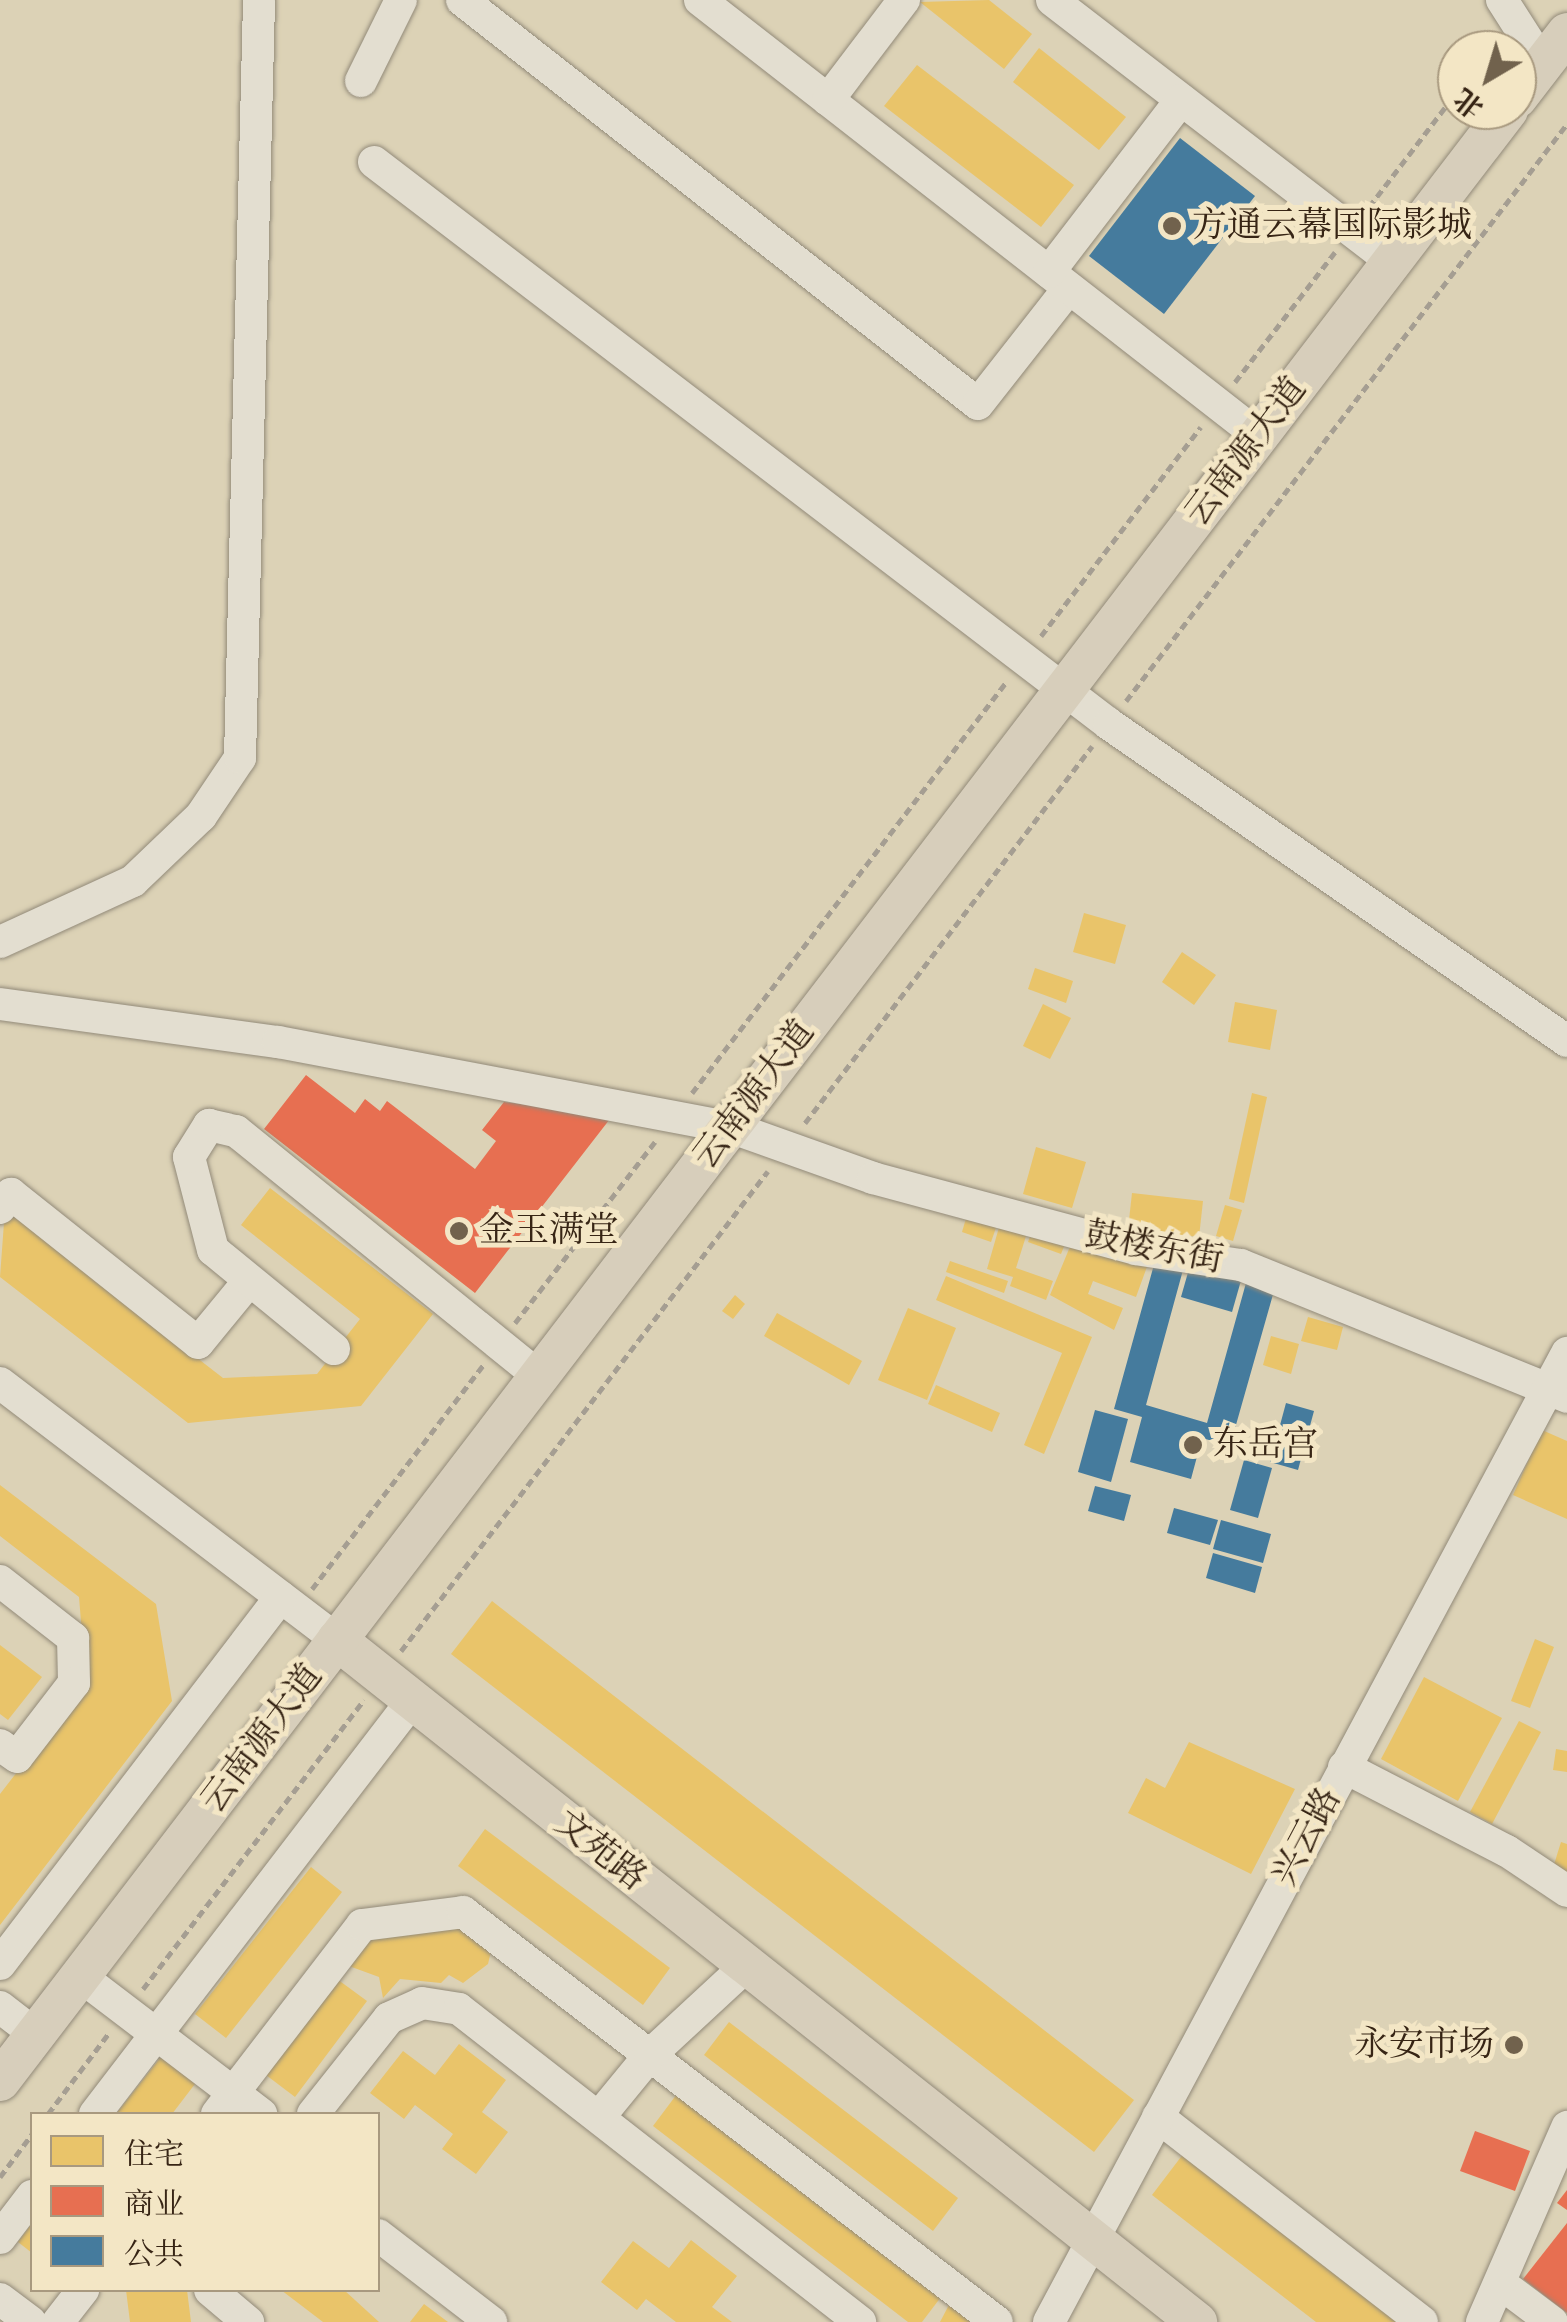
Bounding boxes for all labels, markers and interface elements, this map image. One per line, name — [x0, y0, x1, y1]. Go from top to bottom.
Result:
north arrow — [1437, 30, 1537, 130]
text: 北 — [1448, 80, 1491, 125]
place label: 方通云幕国际影城 — [1192, 205, 1472, 247]
marker: 方通云幕国际影城 — [1161, 215, 1183, 237]
street label: 云南源大道 — [1177, 369, 1315, 535]
street label: 云南源大道 — [685, 1012, 823, 1178]
place label: 金玉满堂 — [479, 1210, 619, 1252]
street label: 鼓楼东街 — [1081, 1214, 1227, 1282]
marker: 金玉满堂 — [448, 1220, 470, 1242]
place label: 东岳宫 — [1213, 1424, 1318, 1466]
marker: 东岳宫 — [1182, 1434, 1204, 1456]
street label: 云南源大道 — [193, 1656, 331, 1822]
street label: 兴云路 — [1264, 1781, 1350, 1893]
street label: 文苑路 — [546, 1802, 654, 1900]
place label: 永安市场 — [1354, 2024, 1494, 2066]
marker: 永安市场 — [1503, 2034, 1525, 2056]
legend — [30, 2112, 380, 2292]
text: 住宅 — [124, 2137, 184, 2174]
text: 商业 — [124, 2187, 184, 2224]
text: 公共 — [124, 2237, 184, 2274]

